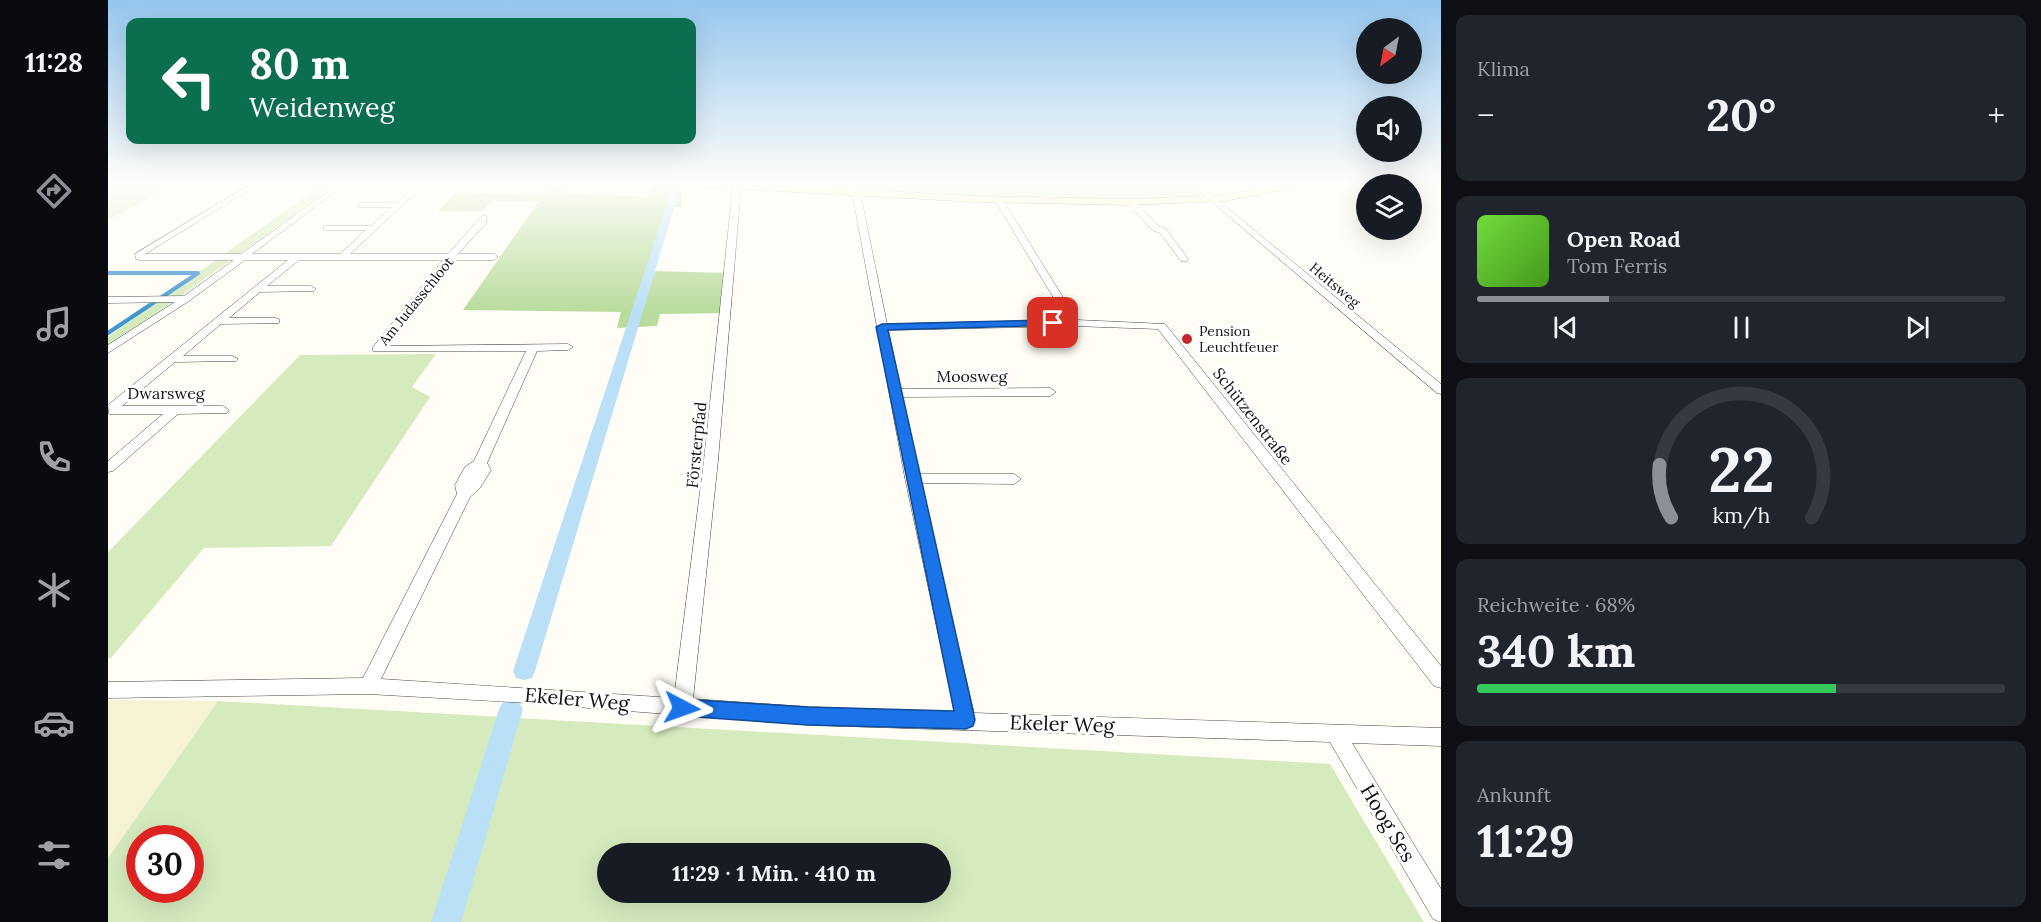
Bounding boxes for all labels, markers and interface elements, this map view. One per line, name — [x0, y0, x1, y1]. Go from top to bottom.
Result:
north arrow — [1356, 18, 1422, 84]
map controls — [1356, 18, 1422, 240]
text: 80 m — [249, 37, 349, 91]
icon: left — [150, 42, 228, 120]
text: 11:28 — [25, 45, 83, 79]
text: Klima — [1477, 56, 1530, 81]
text: 20° — [1706, 86, 1776, 143]
text: Weidenweg — [249, 90, 395, 124]
text: − — [1477, 94, 1495, 136]
text: + — [1987, 94, 2005, 136]
button: sound — [1356, 96, 1422, 162]
icon: directions — [33, 170, 75, 212]
button: layers — [1356, 174, 1422, 240]
text: Open Road — [1567, 225, 1681, 253]
street label: Am Judasschloot — [374, 253, 458, 350]
text: Tom Ferris — [1567, 253, 1667, 278]
street label: Heitsweg — [1306, 259, 1364, 312]
pin — [1027, 297, 1078, 348]
icon: music — [33, 303, 75, 345]
icon: arrive — [1036, 306, 1069, 339]
icon: previous — [1549, 311, 1582, 344]
icon: pause — [1725, 311, 1758, 344]
icon: next — [1901, 311, 1934, 344]
place label: Pension Leuchtfeuer — [1199, 322, 1278, 356]
marker: Pension Leuchtfeuer — [1180, 332, 1194, 346]
street label: Schützenstraße — [1209, 364, 1297, 469]
street label: Moosweg — [937, 366, 1009, 386]
street label: Dwarsweg — [127, 383, 206, 403]
street label: Försterpfad — [682, 400, 711, 489]
text: 22 — [1708, 429, 1774, 509]
icon: phone — [33, 436, 75, 478]
text: km/h — [1712, 501, 1770, 529]
icon: climate — [33, 569, 75, 611]
text: Reichweite · 68% — [1477, 592, 1635, 617]
text: 340 km — [1477, 622, 1635, 679]
position arrow — [650, 676, 714, 740]
street label: Ekeler Weg — [524, 681, 631, 716]
icon: car — [33, 702, 75, 744]
street label: Ekeler Weg — [1009, 709, 1116, 738]
street label: Hoog Ses — [1355, 779, 1421, 866]
text: Ankunft — [1477, 782, 1551, 807]
text: 11:29 — [1477, 812, 1575, 869]
speed limit sign: 30 — [126, 825, 204, 903]
icon: filters — [33, 834, 75, 876]
text: 11:29 · 1 Min. · 410 m — [672, 859, 876, 887]

